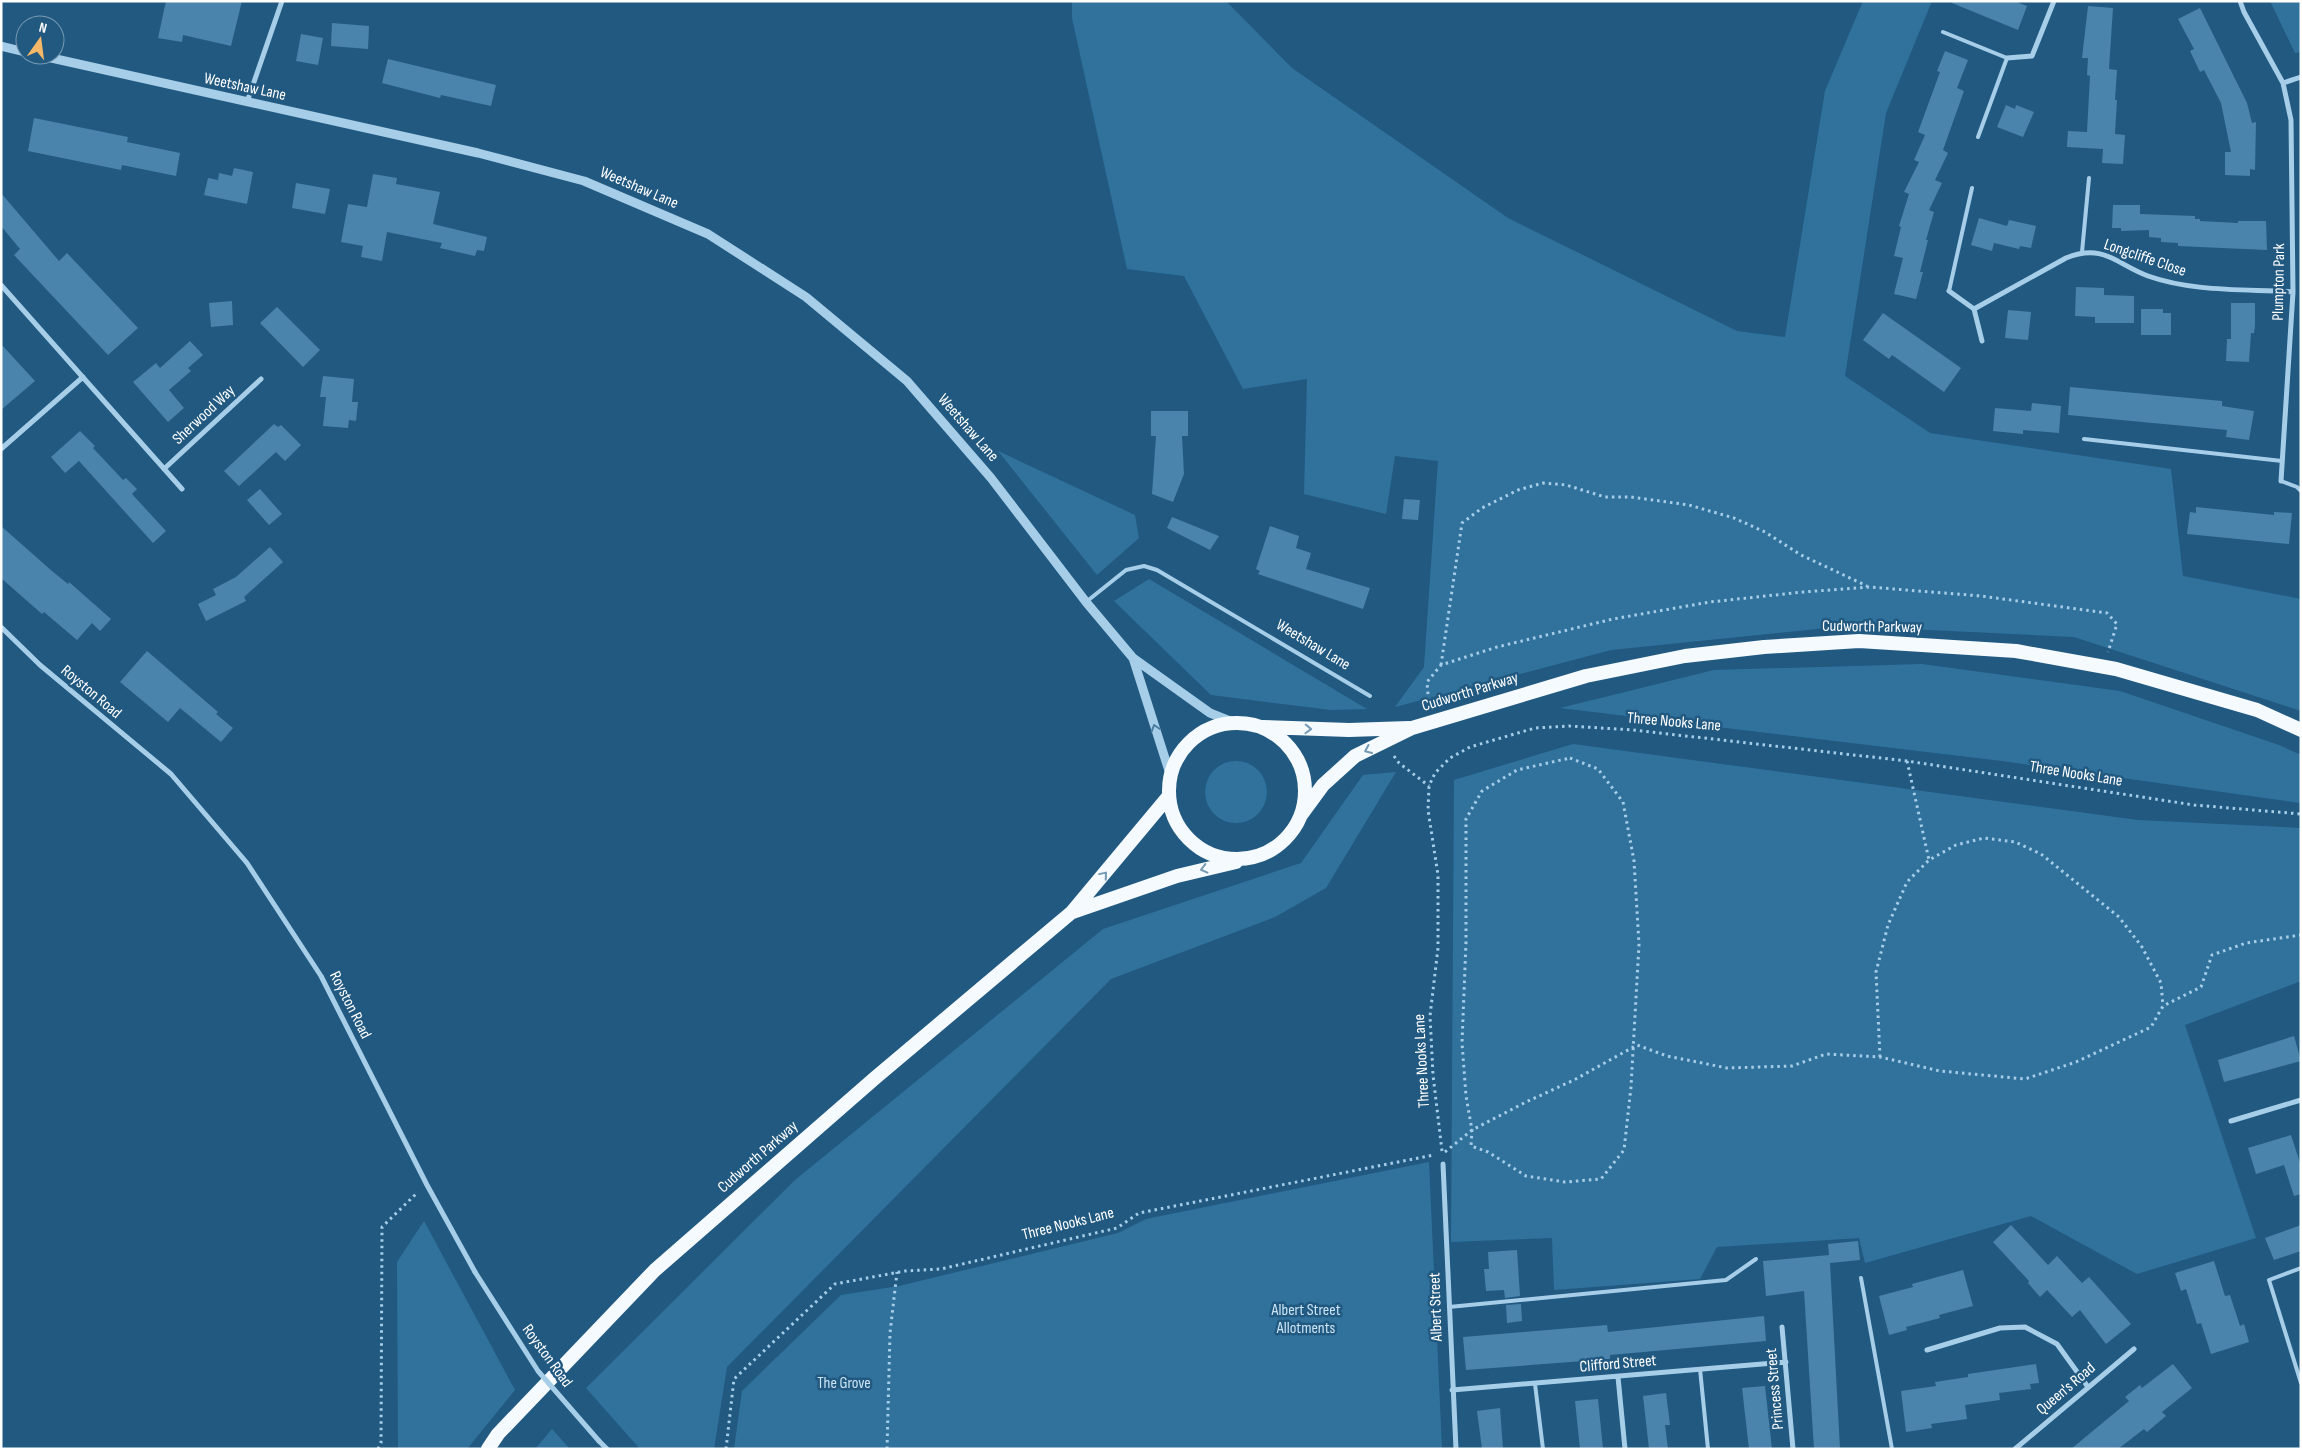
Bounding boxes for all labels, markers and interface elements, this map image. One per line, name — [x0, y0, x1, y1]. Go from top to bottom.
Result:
north arrow — [15, 15, 65, 65]
text: N — [37, 19, 49, 37]
street label: Weetshaw Lane — [202, 69, 288, 105]
street label: Weetshaw Lane — [597, 163, 681, 213]
street label: Longcliffe Close — [2101, 235, 2189, 281]
street label: Plumpton Park — [2269, 243, 2289, 321]
street label: Sherwood Way — [169, 381, 239, 449]
street label: Weetshaw Lane — [934, 390, 1002, 466]
street label: Weetshaw Lane — [1272, 615, 1354, 675]
street label: Cudworth Parkway — [1822, 617, 1922, 637]
street label: Royston Road — [57, 661, 125, 723]
street label: Cudworth Parkway — [1419, 668, 1521, 716]
street label: Three Nooks Lane — [1626, 708, 1722, 736]
one-way arrow — [1304, 723, 1312, 734]
one-way arrow — [1151, 724, 1161, 733]
one-way arrow — [1364, 743, 1373, 754]
street label: Three Nooks Lane — [2028, 757, 2124, 791]
one-way arrow — [1201, 864, 1209, 874]
one-way arrow — [1098, 871, 1107, 880]
street label: Royston Road — [325, 968, 375, 1042]
street label: Three Nooks Lane — [1410, 1014, 1434, 1108]
street label: Cudworth Parkway — [714, 1117, 802, 1197]
street label: Three Nooks Lane — [1020, 1203, 1116, 1245]
street label: Albert Street — [1425, 1272, 1447, 1343]
park label: Albert Street Allotments — [1270, 1301, 1341, 1338]
street label: Royston Road — [518, 1321, 576, 1391]
street label: Princess Street — [1762, 1347, 1788, 1430]
street label: Clifford Street — [1579, 1351, 1657, 1377]
street label: Queen's Road — [2033, 1359, 2099, 1419]
park label: The Grove — [817, 1374, 871, 1393]

